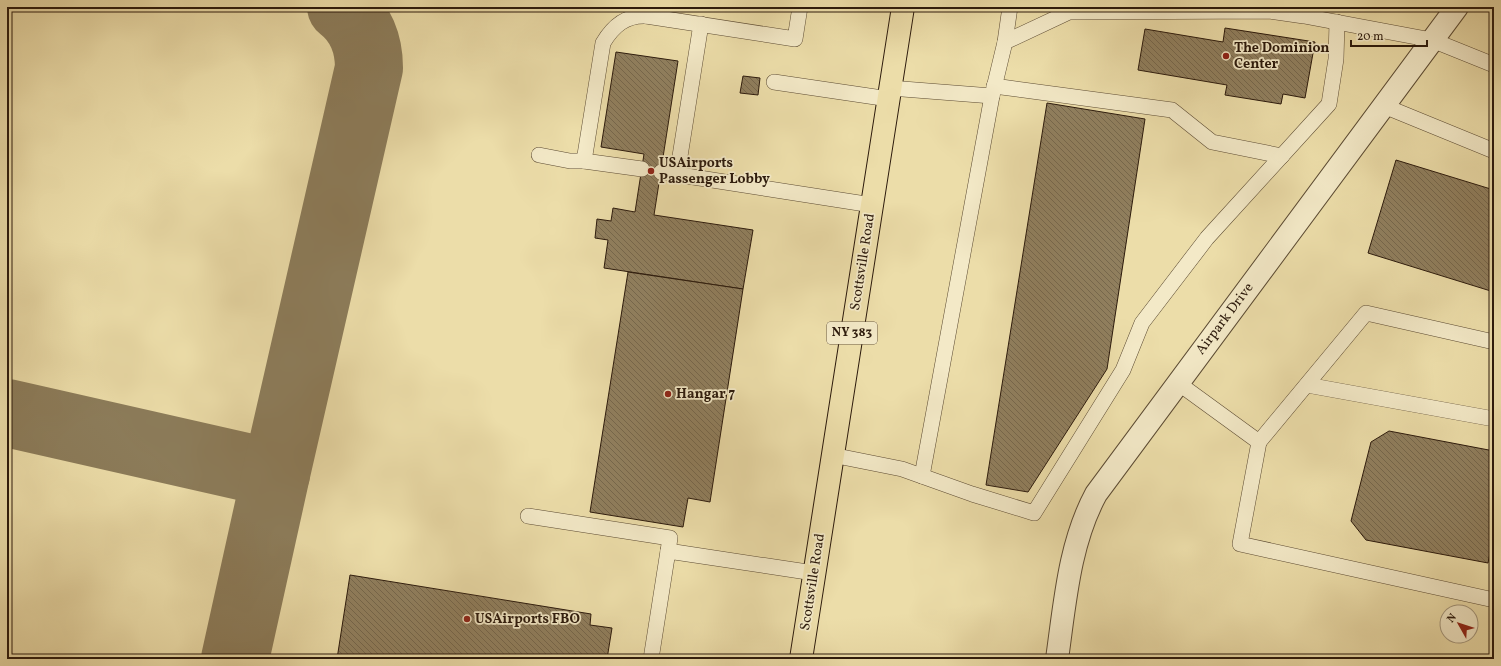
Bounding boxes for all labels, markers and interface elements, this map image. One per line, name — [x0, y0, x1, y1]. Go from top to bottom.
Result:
scale bar — [1351, 22, 1427, 48]
text: 20 m — [1357, 29, 1384, 45]
place label: The Dominion Center — [1234, 39, 1330, 74]
marker: The Dominion Center — [1221, 51, 1231, 61]
place label: USAirports Passenger Lobby — [659, 154, 770, 189]
marker: USAirports Passenger Lobby — [646, 166, 656, 176]
street label: Scottsville Road — [846, 212, 880, 312]
street label: Airpark Drive — [1192, 279, 1259, 359]
road number: NY 383 — [827, 322, 877, 344]
place label: Hangar 7 — [676, 385, 736, 404]
marker: Hangar 7 — [663, 389, 673, 399]
street label: Scottsville Road — [796, 532, 830, 632]
north arrow — [1439, 604, 1479, 644]
place label: USAirports FBO — [475, 610, 580, 629]
text: N — [1444, 611, 1461, 626]
marker: USAirports FBO — [462, 614, 472, 624]

